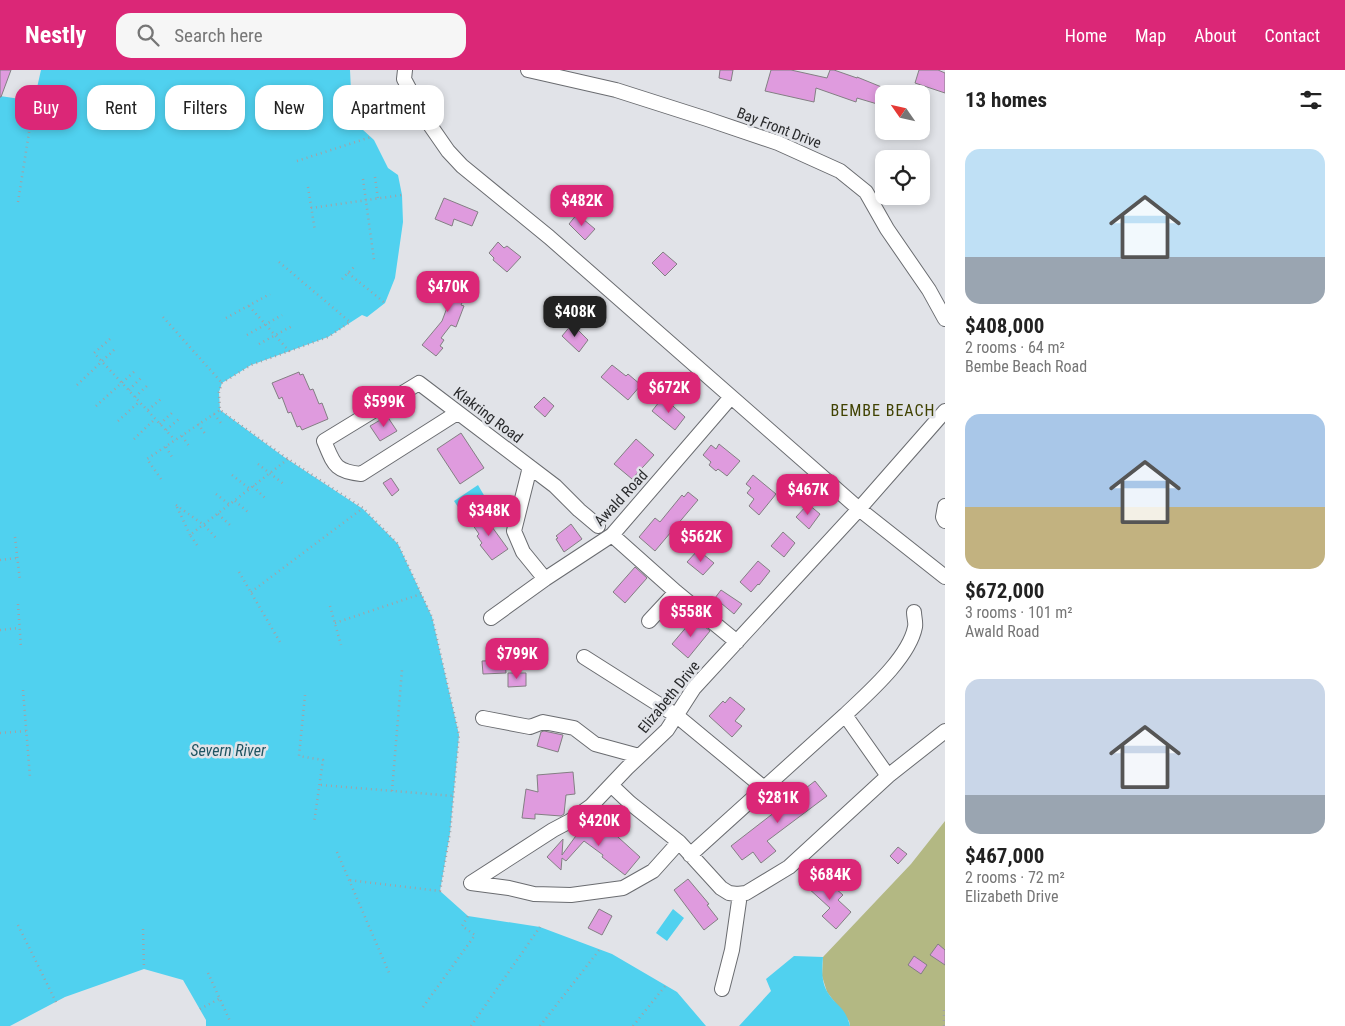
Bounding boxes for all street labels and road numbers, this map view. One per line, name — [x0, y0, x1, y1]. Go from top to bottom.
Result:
street label: Bay Front Drive — [734, 104, 824, 152]
street label: Klakring Road — [450, 383, 526, 447]
street label: Awald Road — [591, 466, 651, 530]
street label: Elizabeth Drive — [634, 657, 704, 737]

